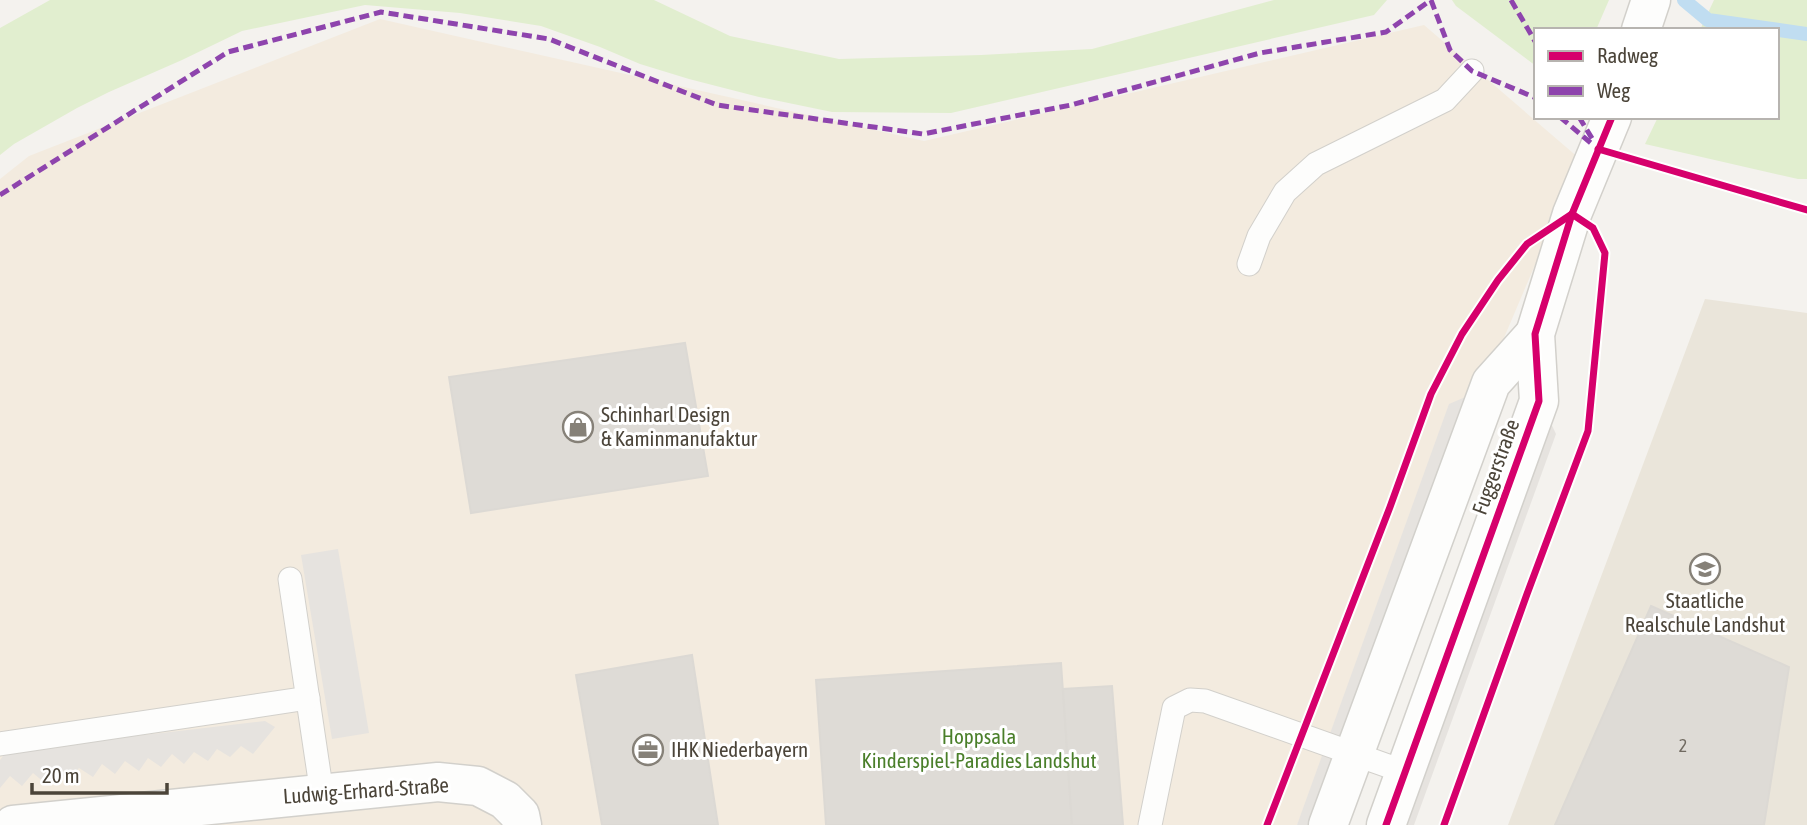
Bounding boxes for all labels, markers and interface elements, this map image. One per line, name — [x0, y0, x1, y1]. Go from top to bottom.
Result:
legend — [1534, 28, 1779, 119]
text: Radweg — [1597, 43, 1658, 67]
text: Weg — [1597, 78, 1630, 102]
place label: Schinharl Design & Kaminmanufaktur — [601, 402, 758, 450]
shop icon: Schinharl Design & Kaminmanufaktur — [561, 410, 595, 444]
street label: Fuggerstraße — [1467, 416, 1523, 518]
school or university icon: Staatliche Realschule Landshut — [1688, 552, 1722, 586]
place label: Staatliche Realschule Landshut — [1625, 588, 1785, 636]
park label: Hoppsala Kinderspiel-Paradies Landshut — [861, 724, 1097, 772]
office icon: IHK Niederbayern — [631, 733, 665, 767]
house number: 2 — [1679, 735, 1687, 756]
place label: IHK Niederbayern — [671, 737, 808, 761]
scale bar — [32, 752, 166, 796]
text: 20 m — [42, 763, 80, 787]
street label: Ludwig-Erhard-Straße — [282, 772, 450, 808]

